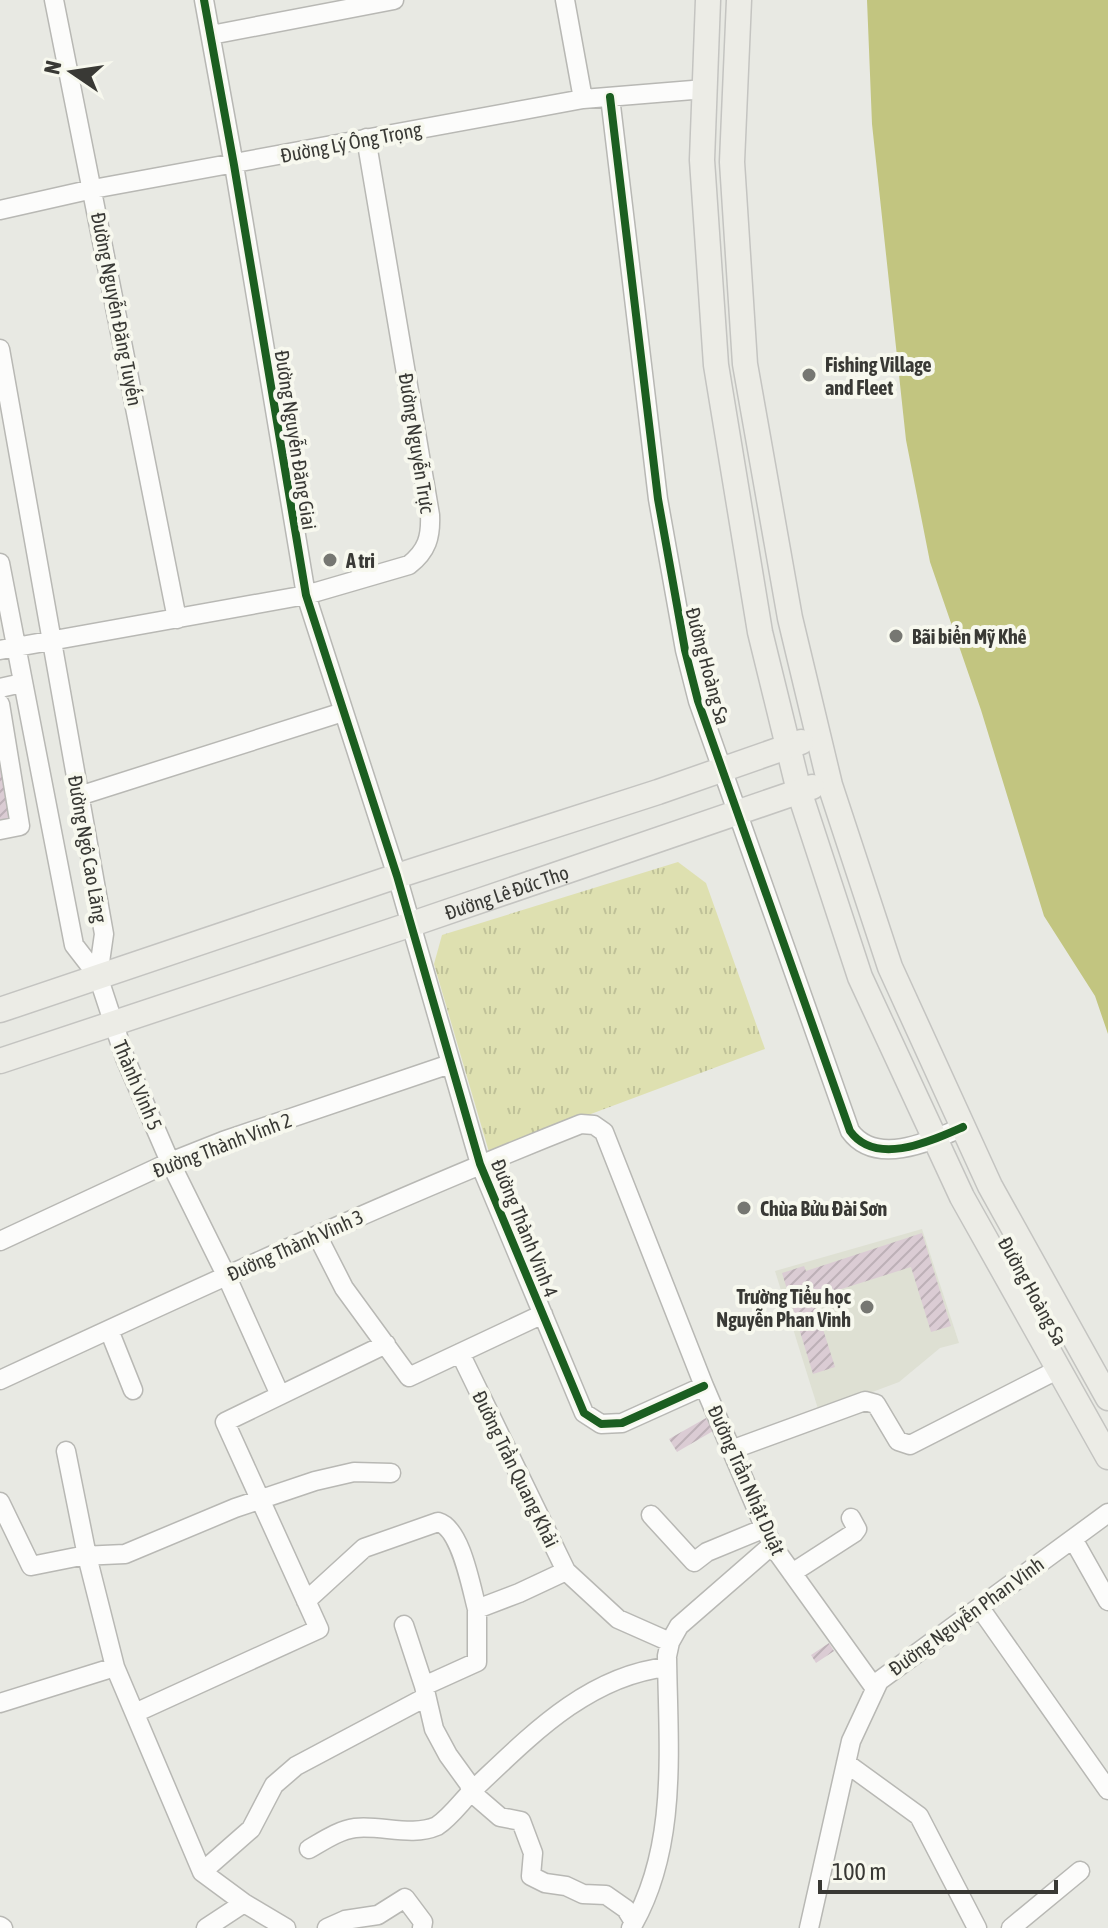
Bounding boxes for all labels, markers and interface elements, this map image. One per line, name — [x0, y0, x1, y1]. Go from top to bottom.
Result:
north arrow — [32, 32, 112, 112]
text: N — [38, 58, 67, 77]
street label: Đường Lý Ông Trọng — [278, 117, 424, 167]
street label: Đường Nguyễn Đăng Tuyến — [87, 210, 147, 408]
street label: Đường Nguyễn Đăng Giai — [270, 349, 322, 531]
place label: Fishing Village and Fleet — [825, 353, 932, 399]
marker: Fishing Village and Fleet — [800, 366, 818, 384]
street label: Đường Nguyễn Trực — [395, 371, 440, 515]
place label: A tri — [345, 549, 375, 572]
marker: A tri — [321, 551, 339, 569]
street label: Đường Hoàng Sa — [681, 605, 735, 727]
place label: Bãi biển Mỹ Khê — [912, 624, 1027, 648]
marker: Bãi biển Mỹ Khê — [887, 627, 905, 645]
street label: Đường Ngô Cao Lãng — [64, 774, 112, 925]
street label: Đường Lê Đức Thọ — [441, 860, 571, 924]
street label: Thành Vinh 5 — [109, 1037, 167, 1133]
street label: Đường Thành Vinh 2 — [149, 1108, 295, 1182]
street label: Đường Thành Vinh 4 — [487, 1156, 563, 1300]
place label: Chùa Bửu Đài Sơn — [760, 1197, 887, 1220]
marker: Chùa Bửu Đài Sơn — [735, 1199, 753, 1217]
street label: Đường Thành Vinh 3 — [223, 1205, 367, 1285]
street label: Đường Hoàng Sa — [994, 1233, 1072, 1349]
place label: Trường Tiểu học Nguyễn Phan Vinh — [716, 1284, 852, 1331]
marker: Trường Tiểu học Nguyễn Phan Vinh — [858, 1298, 876, 1316]
street label: Đường Trần Quang Khải — [468, 1387, 564, 1551]
street label: Đường Trần Nhật Duật — [704, 1402, 790, 1559]
street label: Đường Nguyễn Phan Vinh — [884, 1552, 1048, 1680]
scale bar — [820, 1844, 1056, 1894]
text: 100 m — [832, 1858, 886, 1885]

